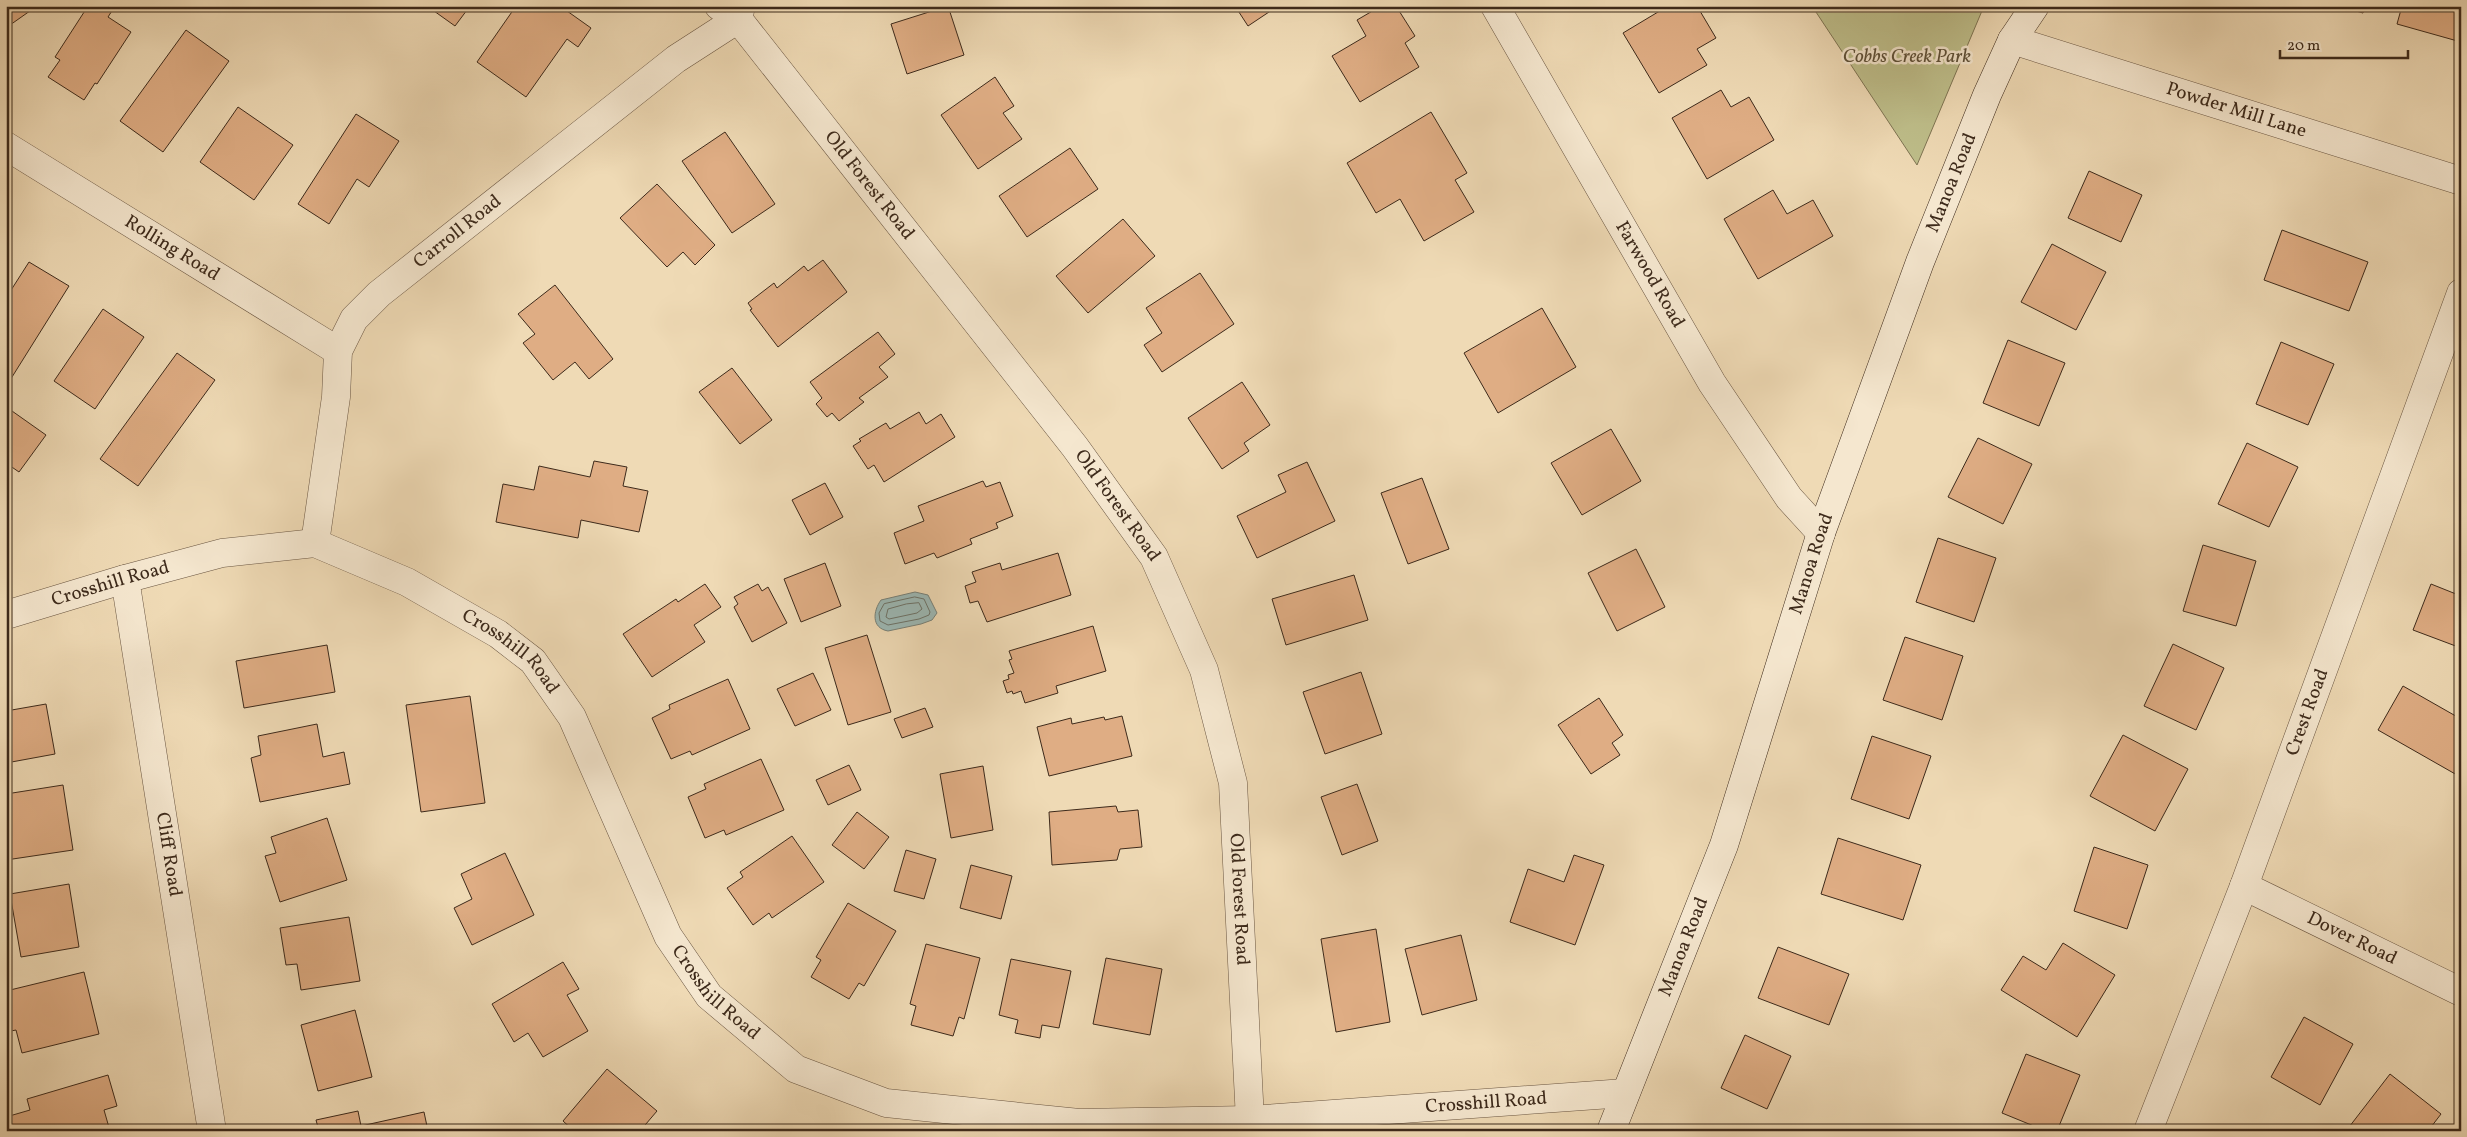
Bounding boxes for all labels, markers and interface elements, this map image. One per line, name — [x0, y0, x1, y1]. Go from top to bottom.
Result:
scale bar — [2280, 28, 2407, 60]
text: 20 m — [2287, 36, 2320, 57]
park label: Cobbs Creek Park — [1843, 44, 1971, 70]
street label: Powder Mill Lane — [2163, 76, 2310, 145]
street label: Old Forest Road — [818, 125, 920, 246]
street label: Manoa Road — [1920, 129, 1983, 236]
street label: Carroll Road — [408, 189, 507, 275]
street label: Rolling Road — [119, 209, 224, 288]
street label: Farwood Road — [1609, 216, 1691, 333]
street label: Old Forest Road — [1068, 444, 1166, 567]
street label: Manoa Road — [1783, 510, 1840, 618]
street label: Crosshill Road — [48, 555, 172, 614]
street label: Crosshill Road — [457, 603, 565, 699]
street label: Crest Road — [2280, 665, 2335, 760]
street label: Cliff Road — [149, 811, 188, 899]
street label: Old Forest Road — [1223, 833, 1255, 966]
street label: Manoa Road — [1652, 893, 1715, 1000]
street label: Dover Road — [2302, 906, 2401, 972]
street label: Crosshill Road — [665, 940, 765, 1046]
street label: Crosshill Road — [1425, 1086, 1548, 1120]

